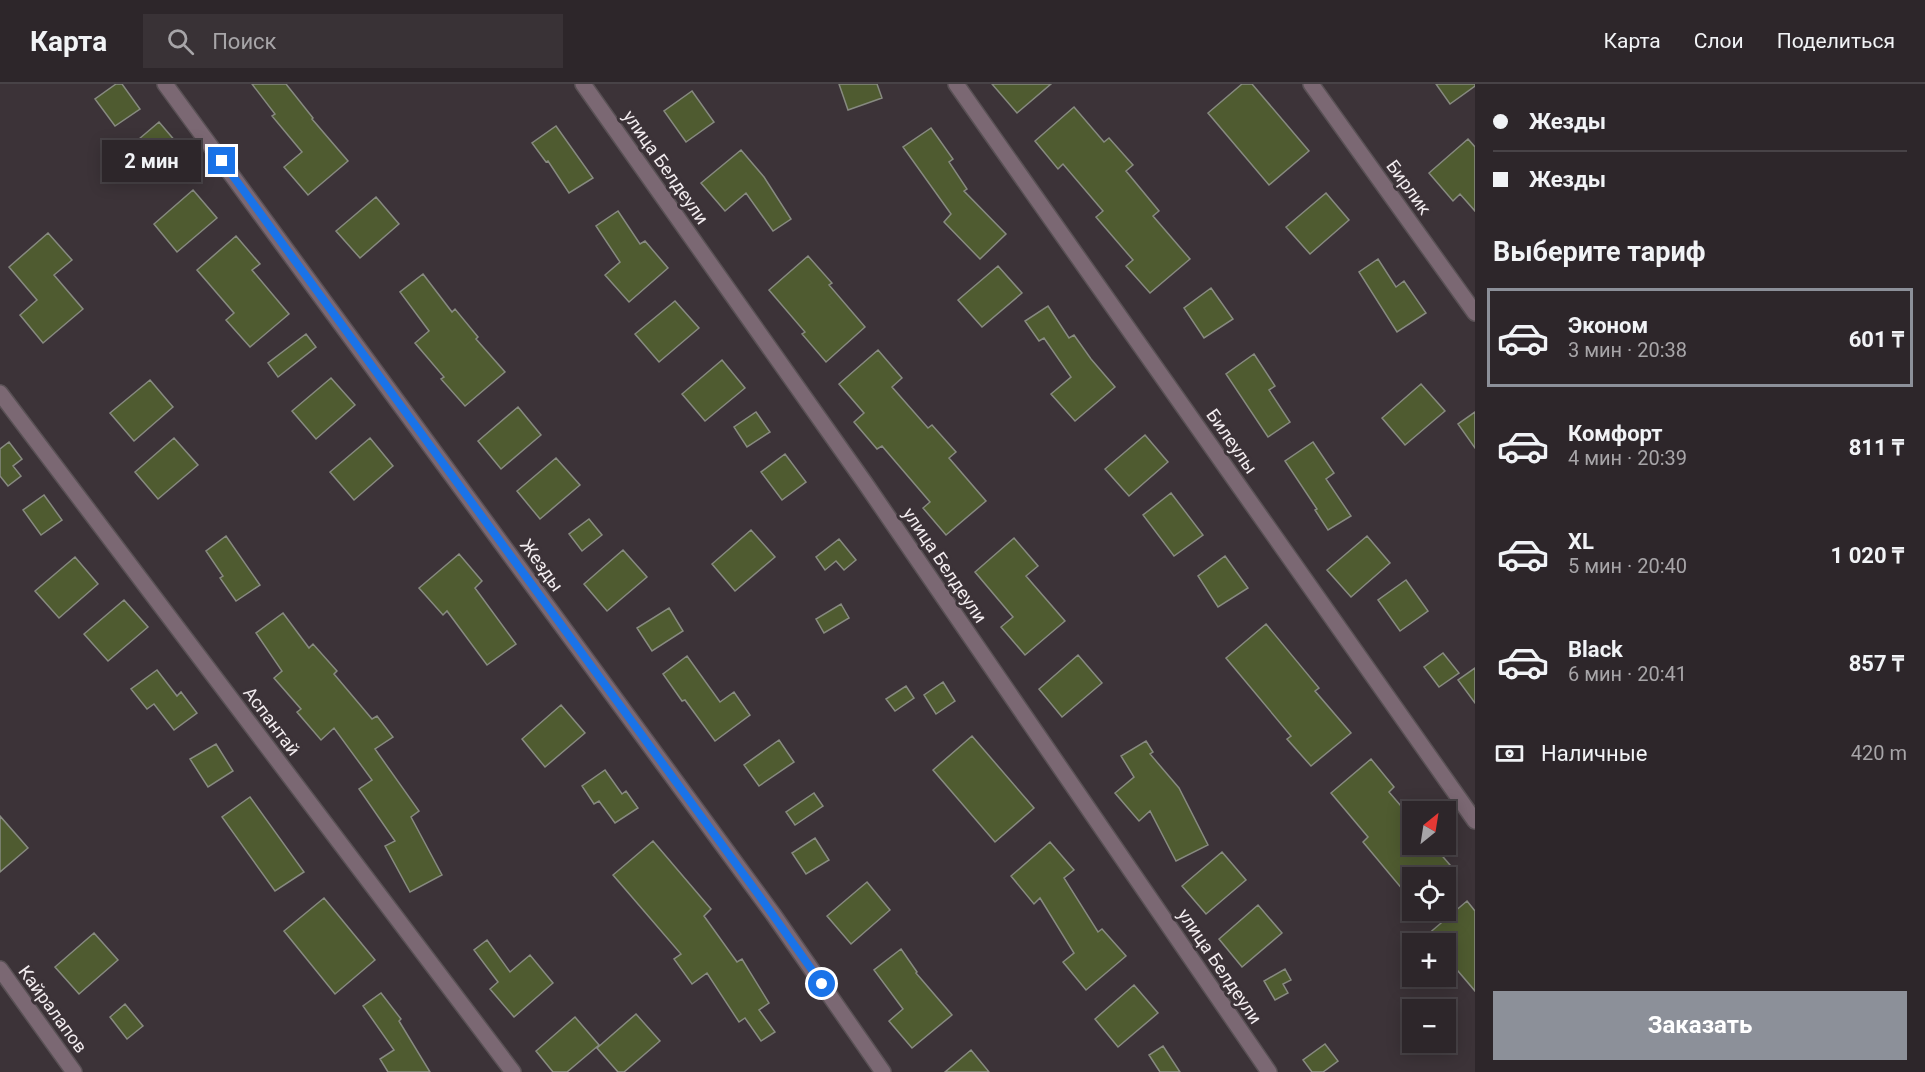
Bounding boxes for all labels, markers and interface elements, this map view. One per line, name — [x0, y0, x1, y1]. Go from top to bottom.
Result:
search box — [143, 14, 563, 68]
text: Карта — [30, 25, 107, 58]
icon: search — [164, 25, 197, 58]
text: Поиск — [212, 29, 277, 54]
text: Карта — [1604, 29, 1661, 53]
text: Слои — [1694, 29, 1744, 53]
text: Поделиться — [1777, 29, 1895, 53]
street label: улица Белдеули — [619, 106, 713, 228]
text: Жезды — [1529, 109, 1606, 134]
callout: 2 мин — [102, 140, 201, 182]
route end — [208, 147, 235, 174]
text: 2 мин — [124, 149, 179, 173]
street label: Бирлик — [1382, 156, 1436, 219]
text: Жезды — [1529, 167, 1606, 192]
text: Выберите тариф — [1493, 236, 1705, 268]
icon: car — [1496, 311, 1550, 365]
text: Эконом — [1568, 313, 1648, 338]
text: 601 ₸ — [1849, 327, 1904, 352]
text: 3 мин · 20:38 — [1568, 338, 1687, 362]
street label: Билеулы — [1202, 405, 1262, 477]
icon: car — [1496, 419, 1550, 473]
text: Комфорт — [1568, 421, 1663, 446]
text: 811 ₸ — [1849, 435, 1904, 460]
text: 4 мин · 20:39 — [1568, 446, 1687, 470]
street label: улица Белдеули — [899, 503, 991, 627]
icon: car — [1496, 527, 1550, 581]
text: XL — [1568, 529, 1594, 554]
street label: Жезды — [516, 535, 568, 595]
text: 1 020 ₸ — [1831, 543, 1904, 568]
text: 5 мин · 20:40 — [1568, 554, 1687, 578]
icon: car — [1496, 635, 1550, 689]
text: Black — [1568, 637, 1623, 662]
text: 857 ₸ — [1849, 651, 1904, 676]
text: 6 мин · 20:41 — [1568, 662, 1687, 686]
street label: Аспантай — [239, 683, 305, 759]
icon: cash — [1493, 737, 1526, 770]
text: Наличные — [1541, 741, 1647, 766]
text: 420 m — [1851, 741, 1907, 765]
north arrow — [1402, 801, 1456, 855]
map controls — [1402, 801, 1456, 1053]
button: locate — [1402, 867, 1456, 921]
street label: улица Белдеули — [1174, 904, 1266, 1028]
button: + — [1402, 933, 1456, 987]
street label: Кайралапов — [14, 961, 92, 1057]
route start — [808, 970, 835, 997]
button: Заказать — [1493, 991, 1907, 1060]
button: − — [1402, 999, 1456, 1053]

